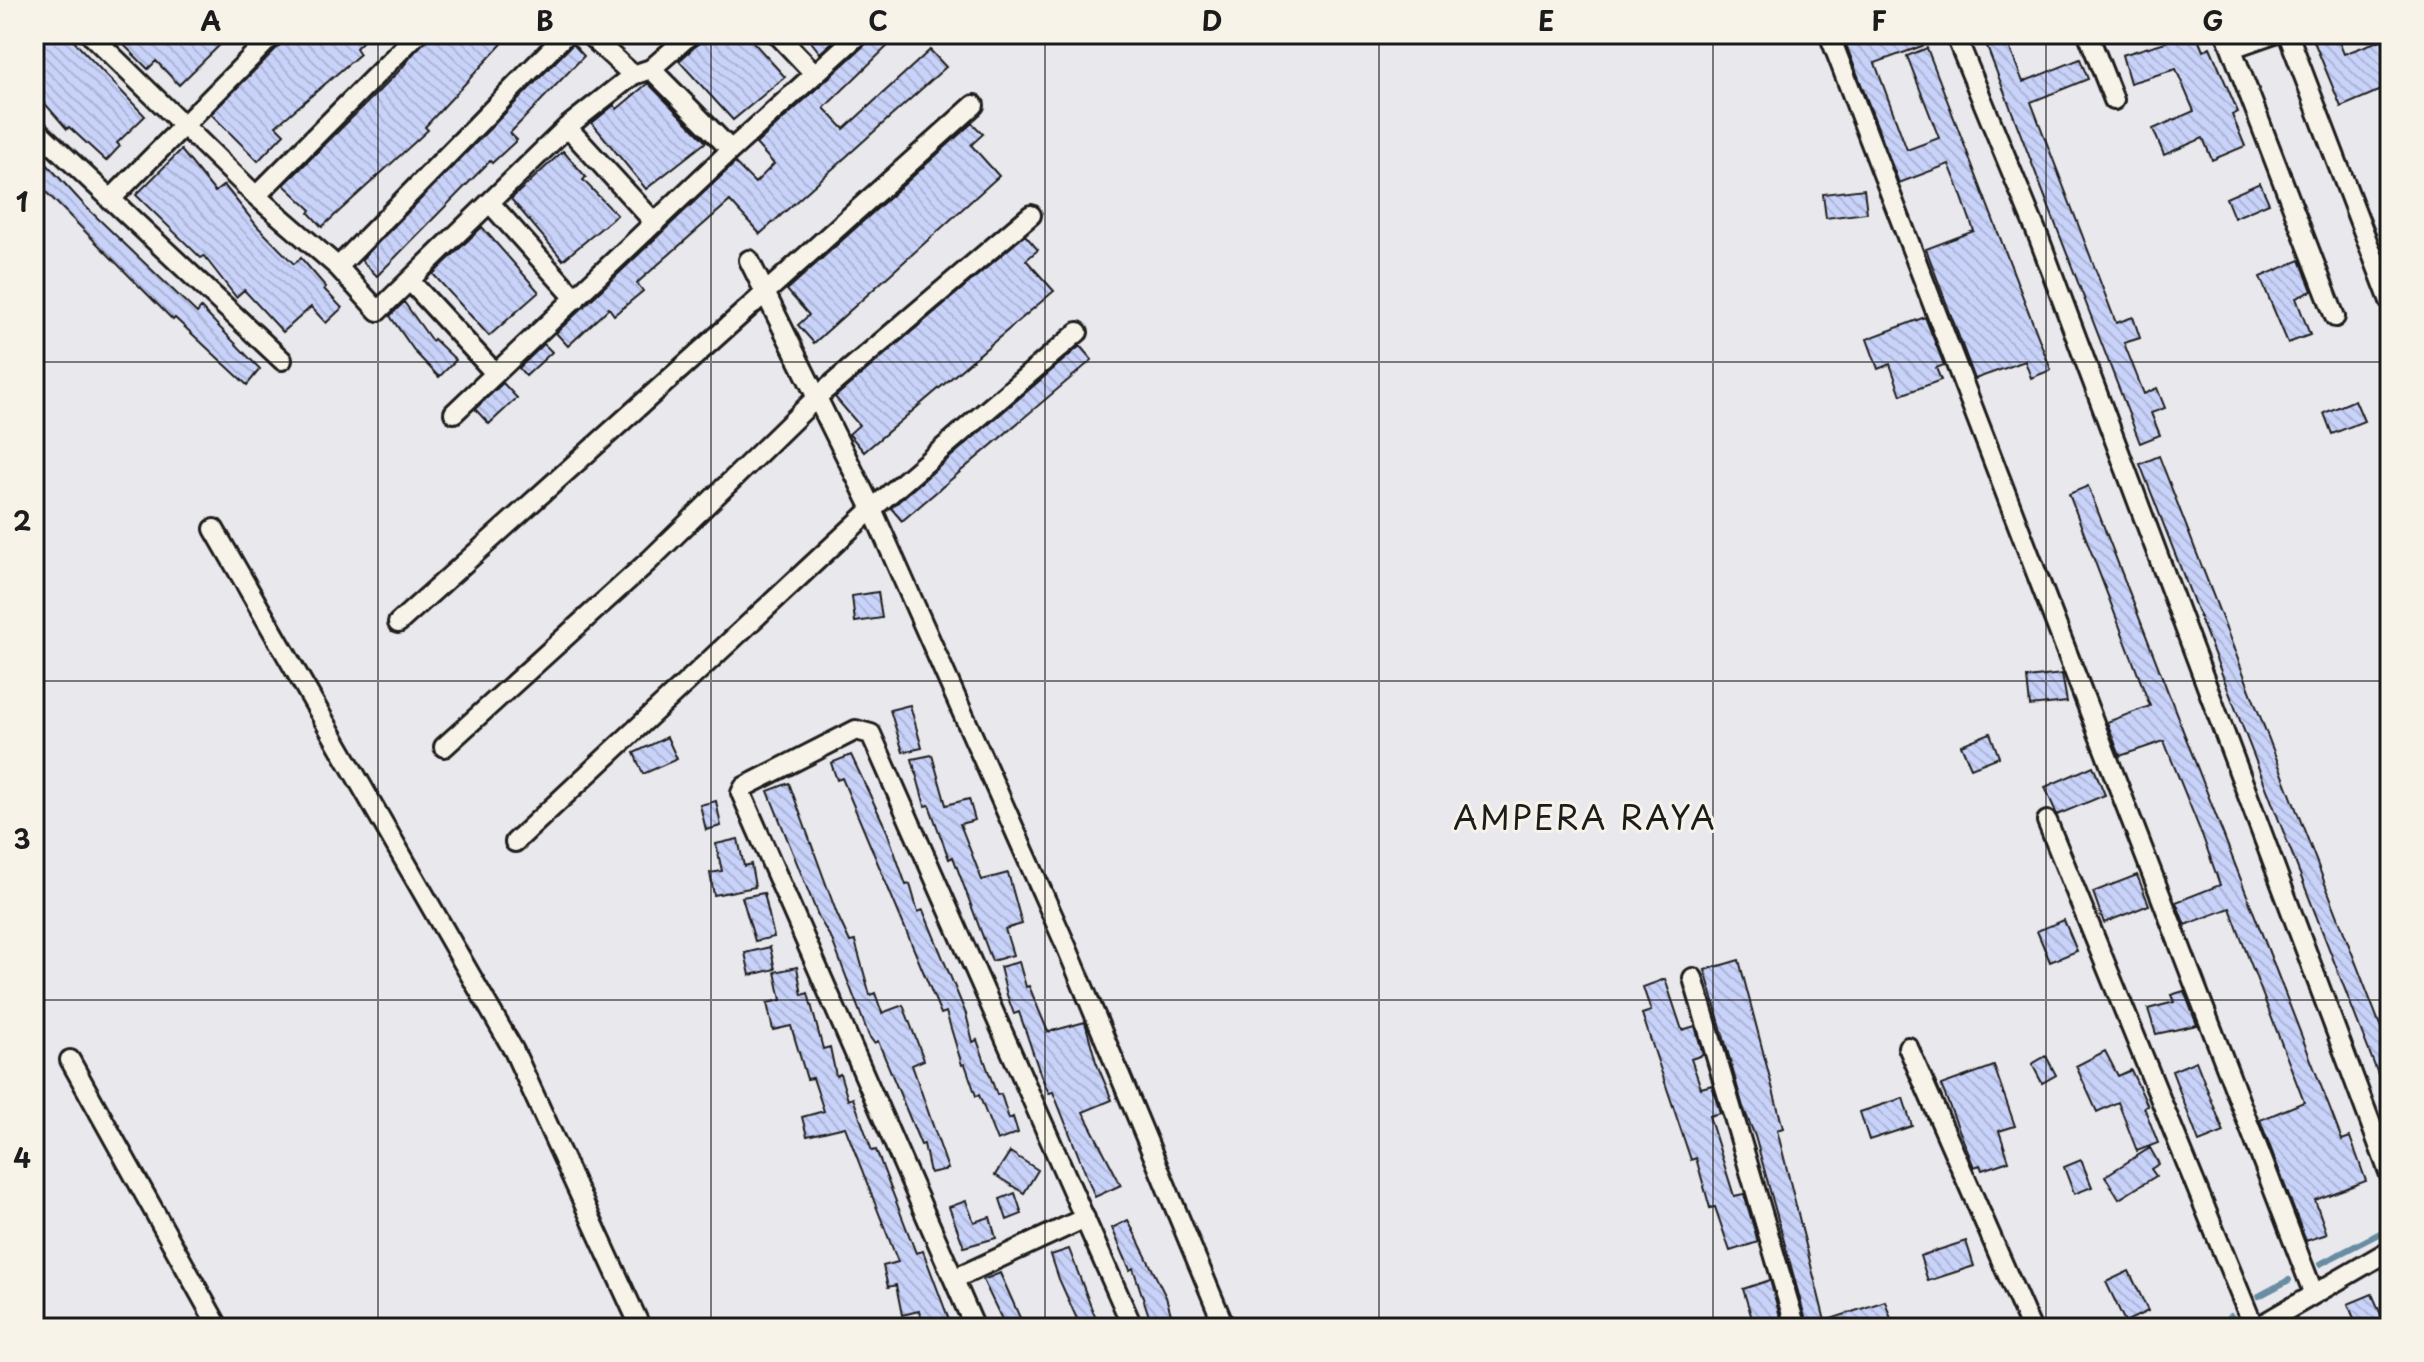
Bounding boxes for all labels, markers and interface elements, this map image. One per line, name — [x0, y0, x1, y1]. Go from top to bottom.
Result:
text: A — [201, 1, 221, 40]
text: B — [536, 1, 554, 40]
text: C — [868, 1, 888, 40]
text: D — [1202, 1, 1222, 40]
text: E — [1538, 1, 1554, 40]
text: F — [1871, 1, 1887, 40]
text: G — [2202, 1, 2224, 40]
text: 1 — [16, 182, 28, 221]
text: 2 — [13, 501, 31, 540]
district label: AMPERA RAYA — [1453, 793, 1717, 841]
text: 3 — [13, 819, 31, 858]
text: 4 — [13, 1138, 31, 1177]

